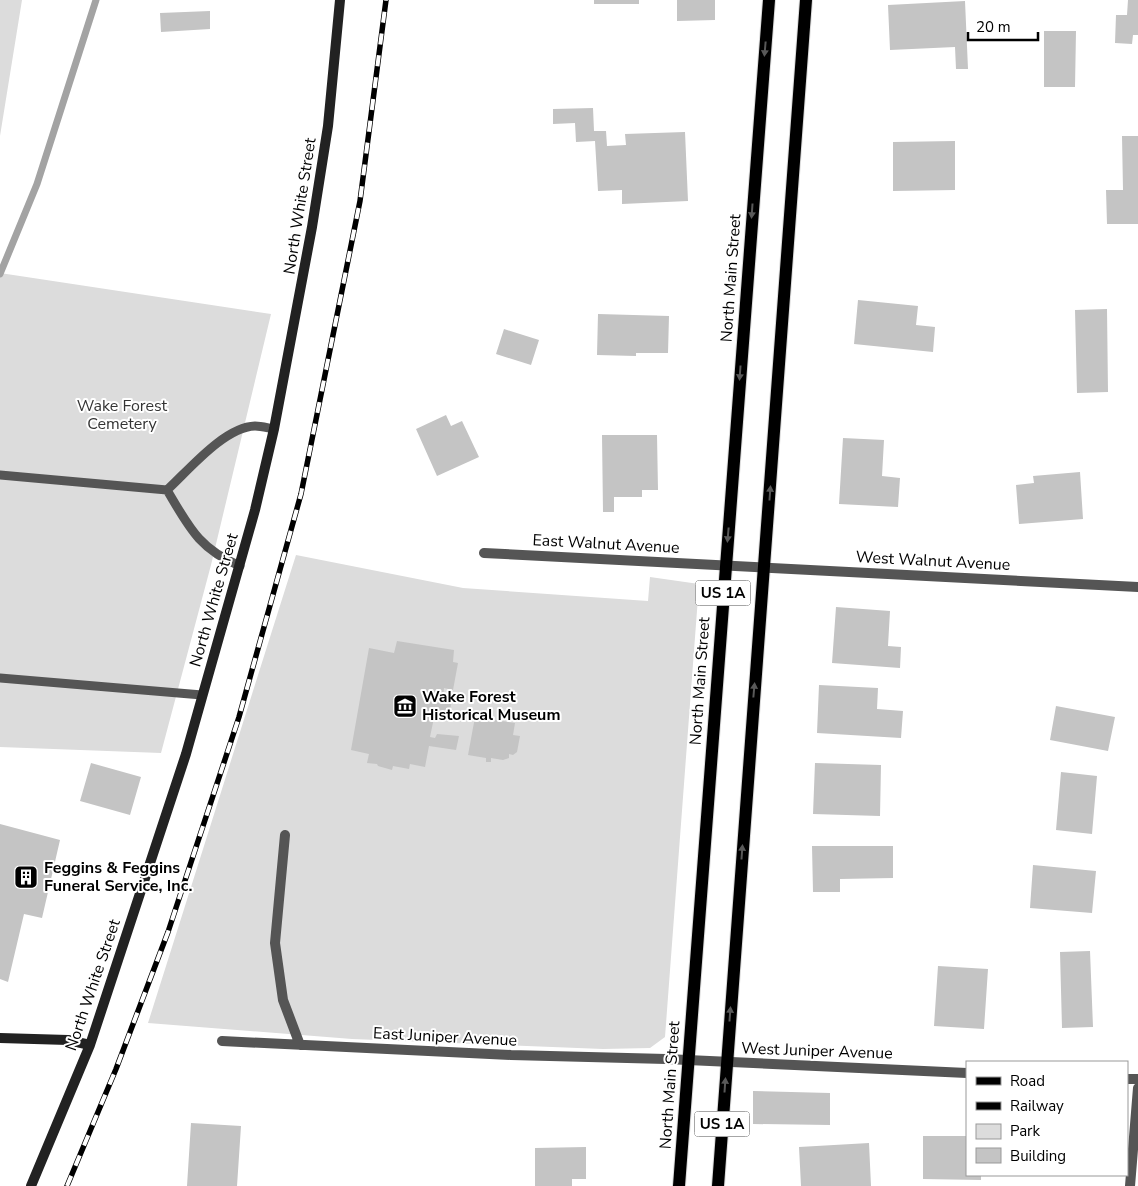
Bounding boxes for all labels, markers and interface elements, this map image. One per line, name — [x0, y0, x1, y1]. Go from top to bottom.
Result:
scale bar — [968, 10, 1038, 42]
text: 20 m — [976, 17, 1011, 37]
one-way arrow — [761, 41, 769, 57]
street label: North White Street — [278, 136, 322, 276]
one-way arrow — [747, 203, 755, 219]
street label: North Main Street — [716, 213, 746, 343]
one-way arrow — [736, 365, 744, 381]
park label: Wake Forest Cemetery — [77, 395, 168, 435]
one-way arrow — [766, 485, 774, 501]
one-way arrow — [724, 527, 732, 543]
street label: East Walnut Avenue — [532, 529, 680, 559]
street label: North White Street — [184, 530, 244, 669]
street label: West Walnut Avenue — [855, 546, 1011, 576]
road number: US 1A — [696, 580, 750, 606]
street label: North Main Street — [685, 616, 715, 746]
one-way arrow — [750, 682, 758, 698]
place label: Wake Forest Historical Museum — [422, 686, 560, 726]
museum icon: Wake Forest Historical Museum — [392, 693, 418, 719]
one-way arrow — [738, 844, 746, 860]
place label: Feggins & Feggins Funeral Service, Inc. — [44, 857, 192, 897]
building icon: Feggins & Feggins Funeral Service, Inc. — [13, 864, 39, 890]
street label: North White Street — [60, 916, 126, 1054]
one-way arrow — [726, 1006, 734, 1022]
street label: North Main Street — [655, 1020, 685, 1150]
street label: East Juniper Avenue — [372, 1022, 518, 1052]
street label: West Juniper Avenue — [741, 1037, 893, 1065]
legend — [966, 1061, 1128, 1176]
text: Road — [1010, 1071, 1045, 1091]
one-way arrow — [721, 1077, 729, 1093]
text: Railway — [1010, 1096, 1064, 1116]
road number: US 1A — [694, 1112, 750, 1136]
text: Park — [1010, 1121, 1040, 1141]
text: Building — [1010, 1146, 1066, 1166]

